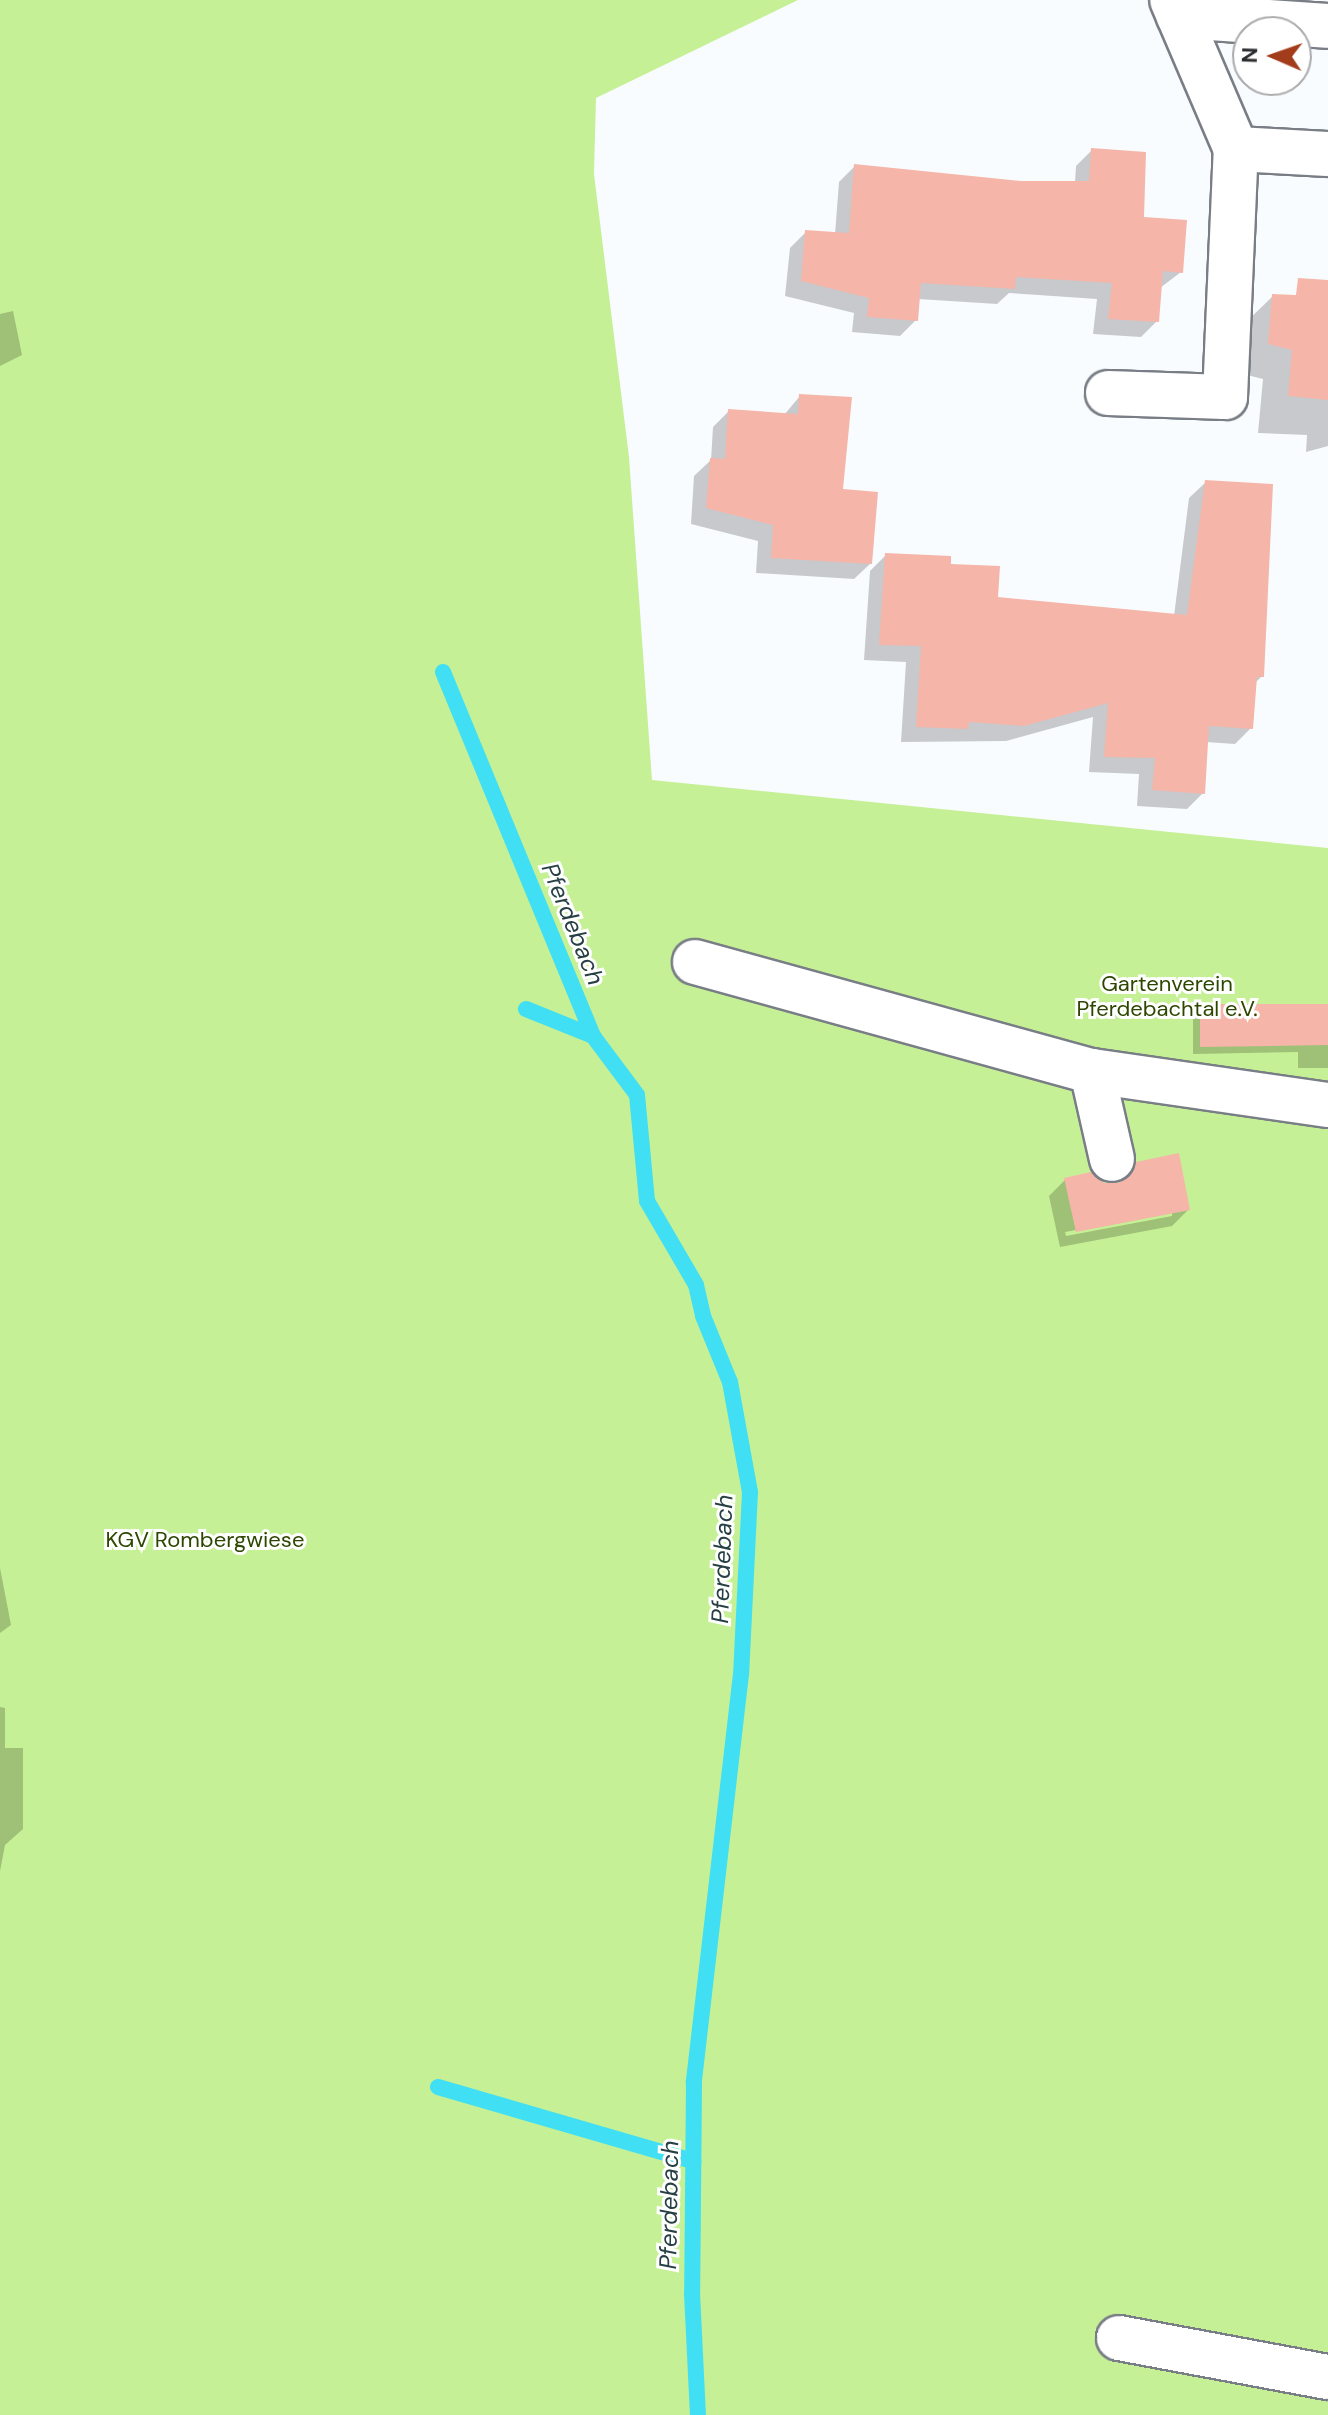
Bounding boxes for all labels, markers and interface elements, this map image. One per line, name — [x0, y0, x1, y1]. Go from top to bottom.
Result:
north arrow — [1232, 16, 1312, 96]
text: N — [1235, 47, 1264, 64]
water label: Pferdebach — [536, 859, 610, 989]
park label: Gartenverein Pferdebachtal e.V. — [1076, 970, 1258, 1022]
water label: Pferdebach — [705, 1494, 739, 1624]
park label: KGV Rombergwiese — [106, 1527, 304, 1553]
water label: Pferdebach — [653, 2140, 685, 2270]

